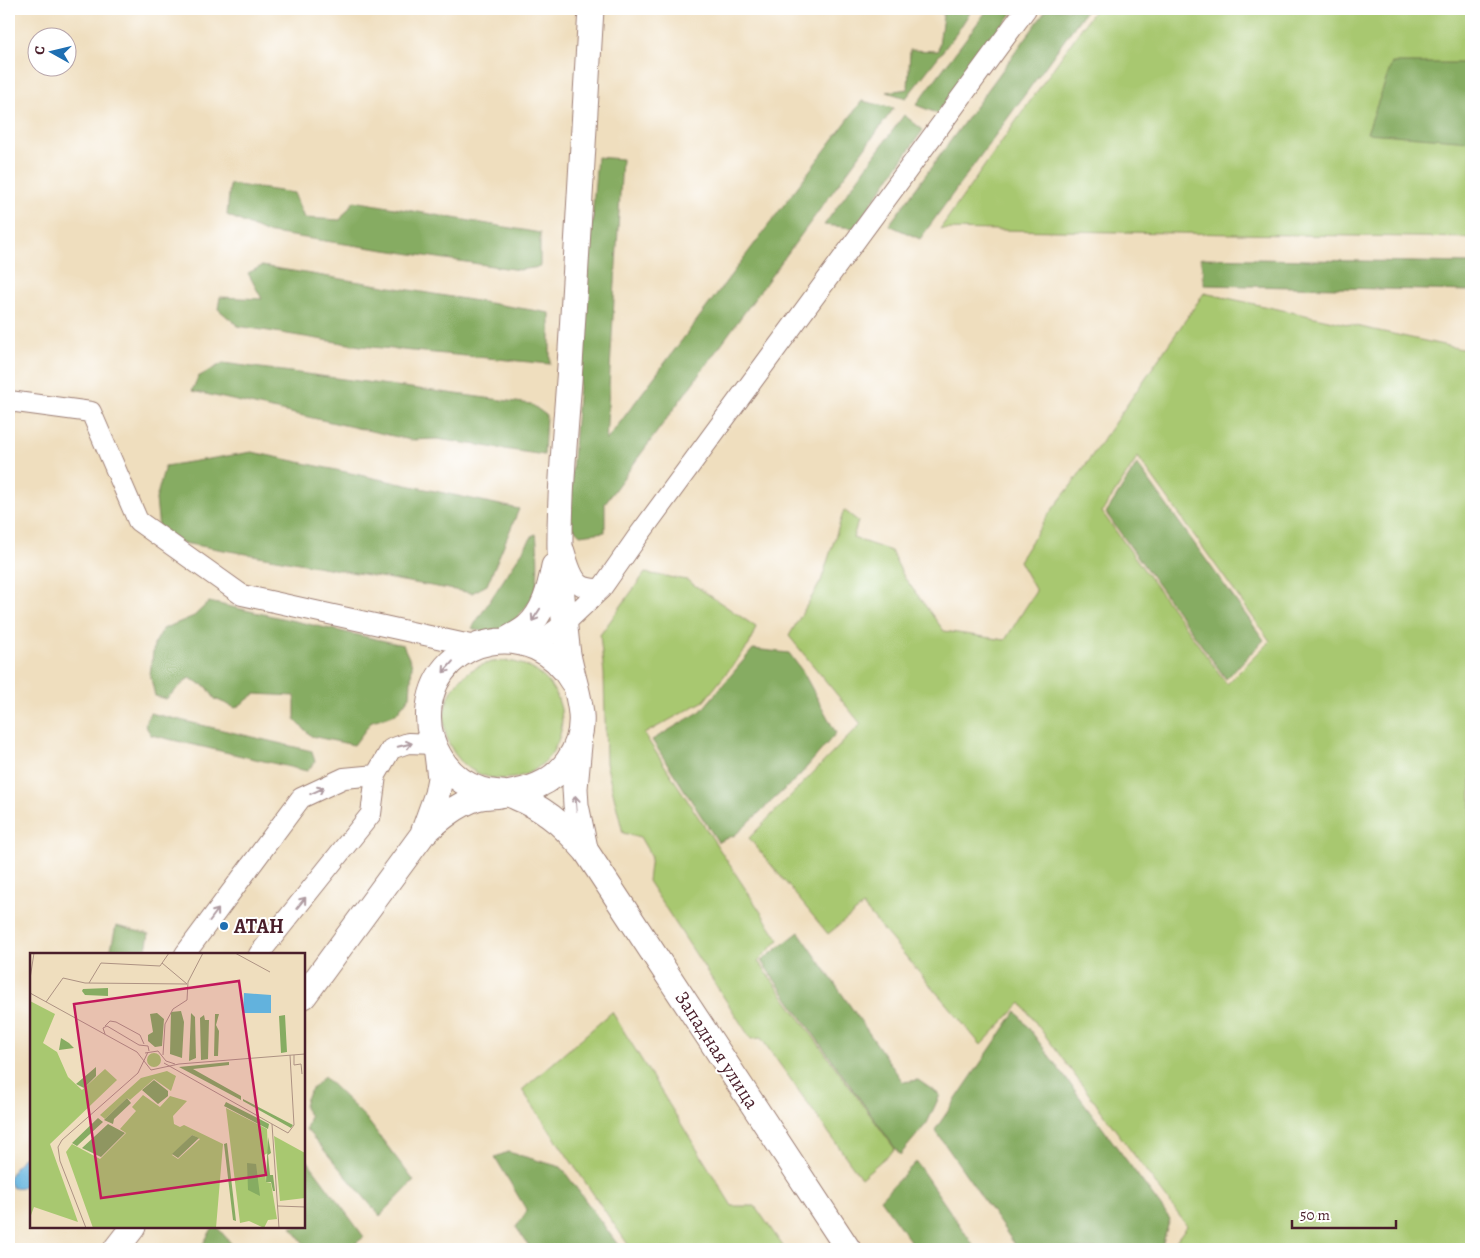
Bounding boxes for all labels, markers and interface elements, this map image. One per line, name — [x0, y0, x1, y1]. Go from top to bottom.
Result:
north arrow — [28, 28, 78, 78]
text: С — [30, 44, 50, 56]
one-way arrow — [531, 608, 541, 622]
one-way arrow — [442, 660, 454, 673]
one-way arrow — [397, 740, 413, 749]
one-way arrow — [309, 786, 324, 796]
one-way arrow — [571, 795, 581, 811]
one-way arrow — [295, 896, 306, 909]
one-way arrow — [209, 909, 220, 922]
place label: АТАН — [233, 913, 284, 940]
marker: АТАН — [218, 920, 230, 932]
inset map — [30, 953, 305, 1228]
street label: Западная улица — [669, 986, 766, 1115]
scale bar — [1292, 1198, 1396, 1230]
text: 50 m — [1300, 1205, 1330, 1225]

